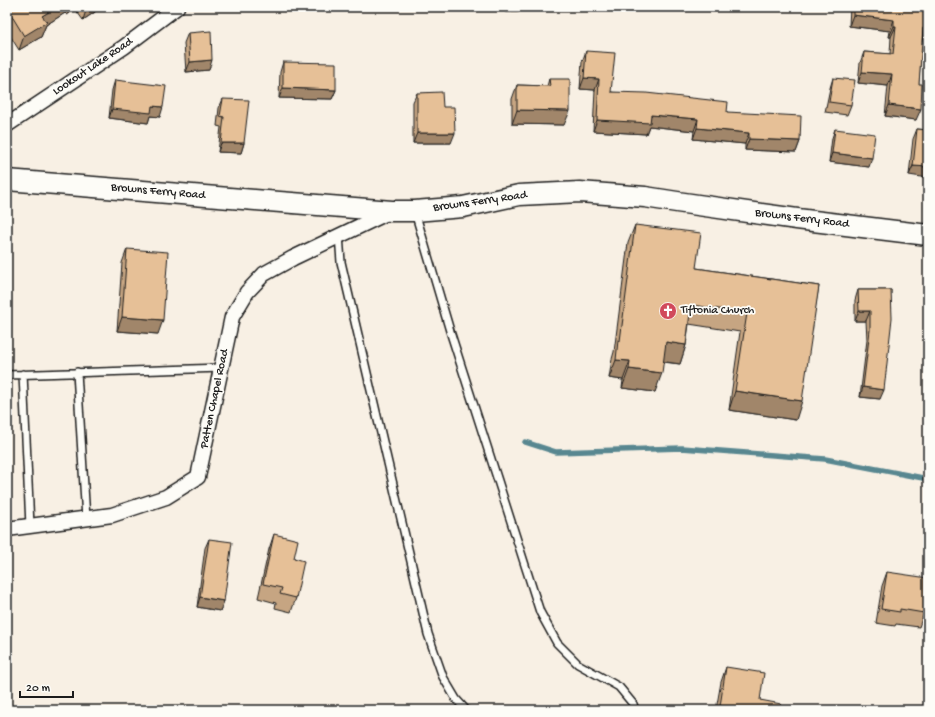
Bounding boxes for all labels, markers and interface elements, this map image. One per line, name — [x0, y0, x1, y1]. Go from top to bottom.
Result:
street label: Lookout Lake Road — [50, 35, 136, 99]
street label: Browns Ferry Road — [109, 181, 207, 203]
street label: Browns Ferry Road — [431, 188, 529, 216]
street label: Browns Ferry Road — [753, 206, 851, 232]
church icon: Tiftonia Church — [658, 301, 678, 321]
place label: Tiftonia Church — [680, 304, 755, 318]
street label: Patten Chapel Road — [197, 347, 233, 451]
scale bar — [20, 673, 73, 699]
text: 20 m — [26, 682, 51, 696]

